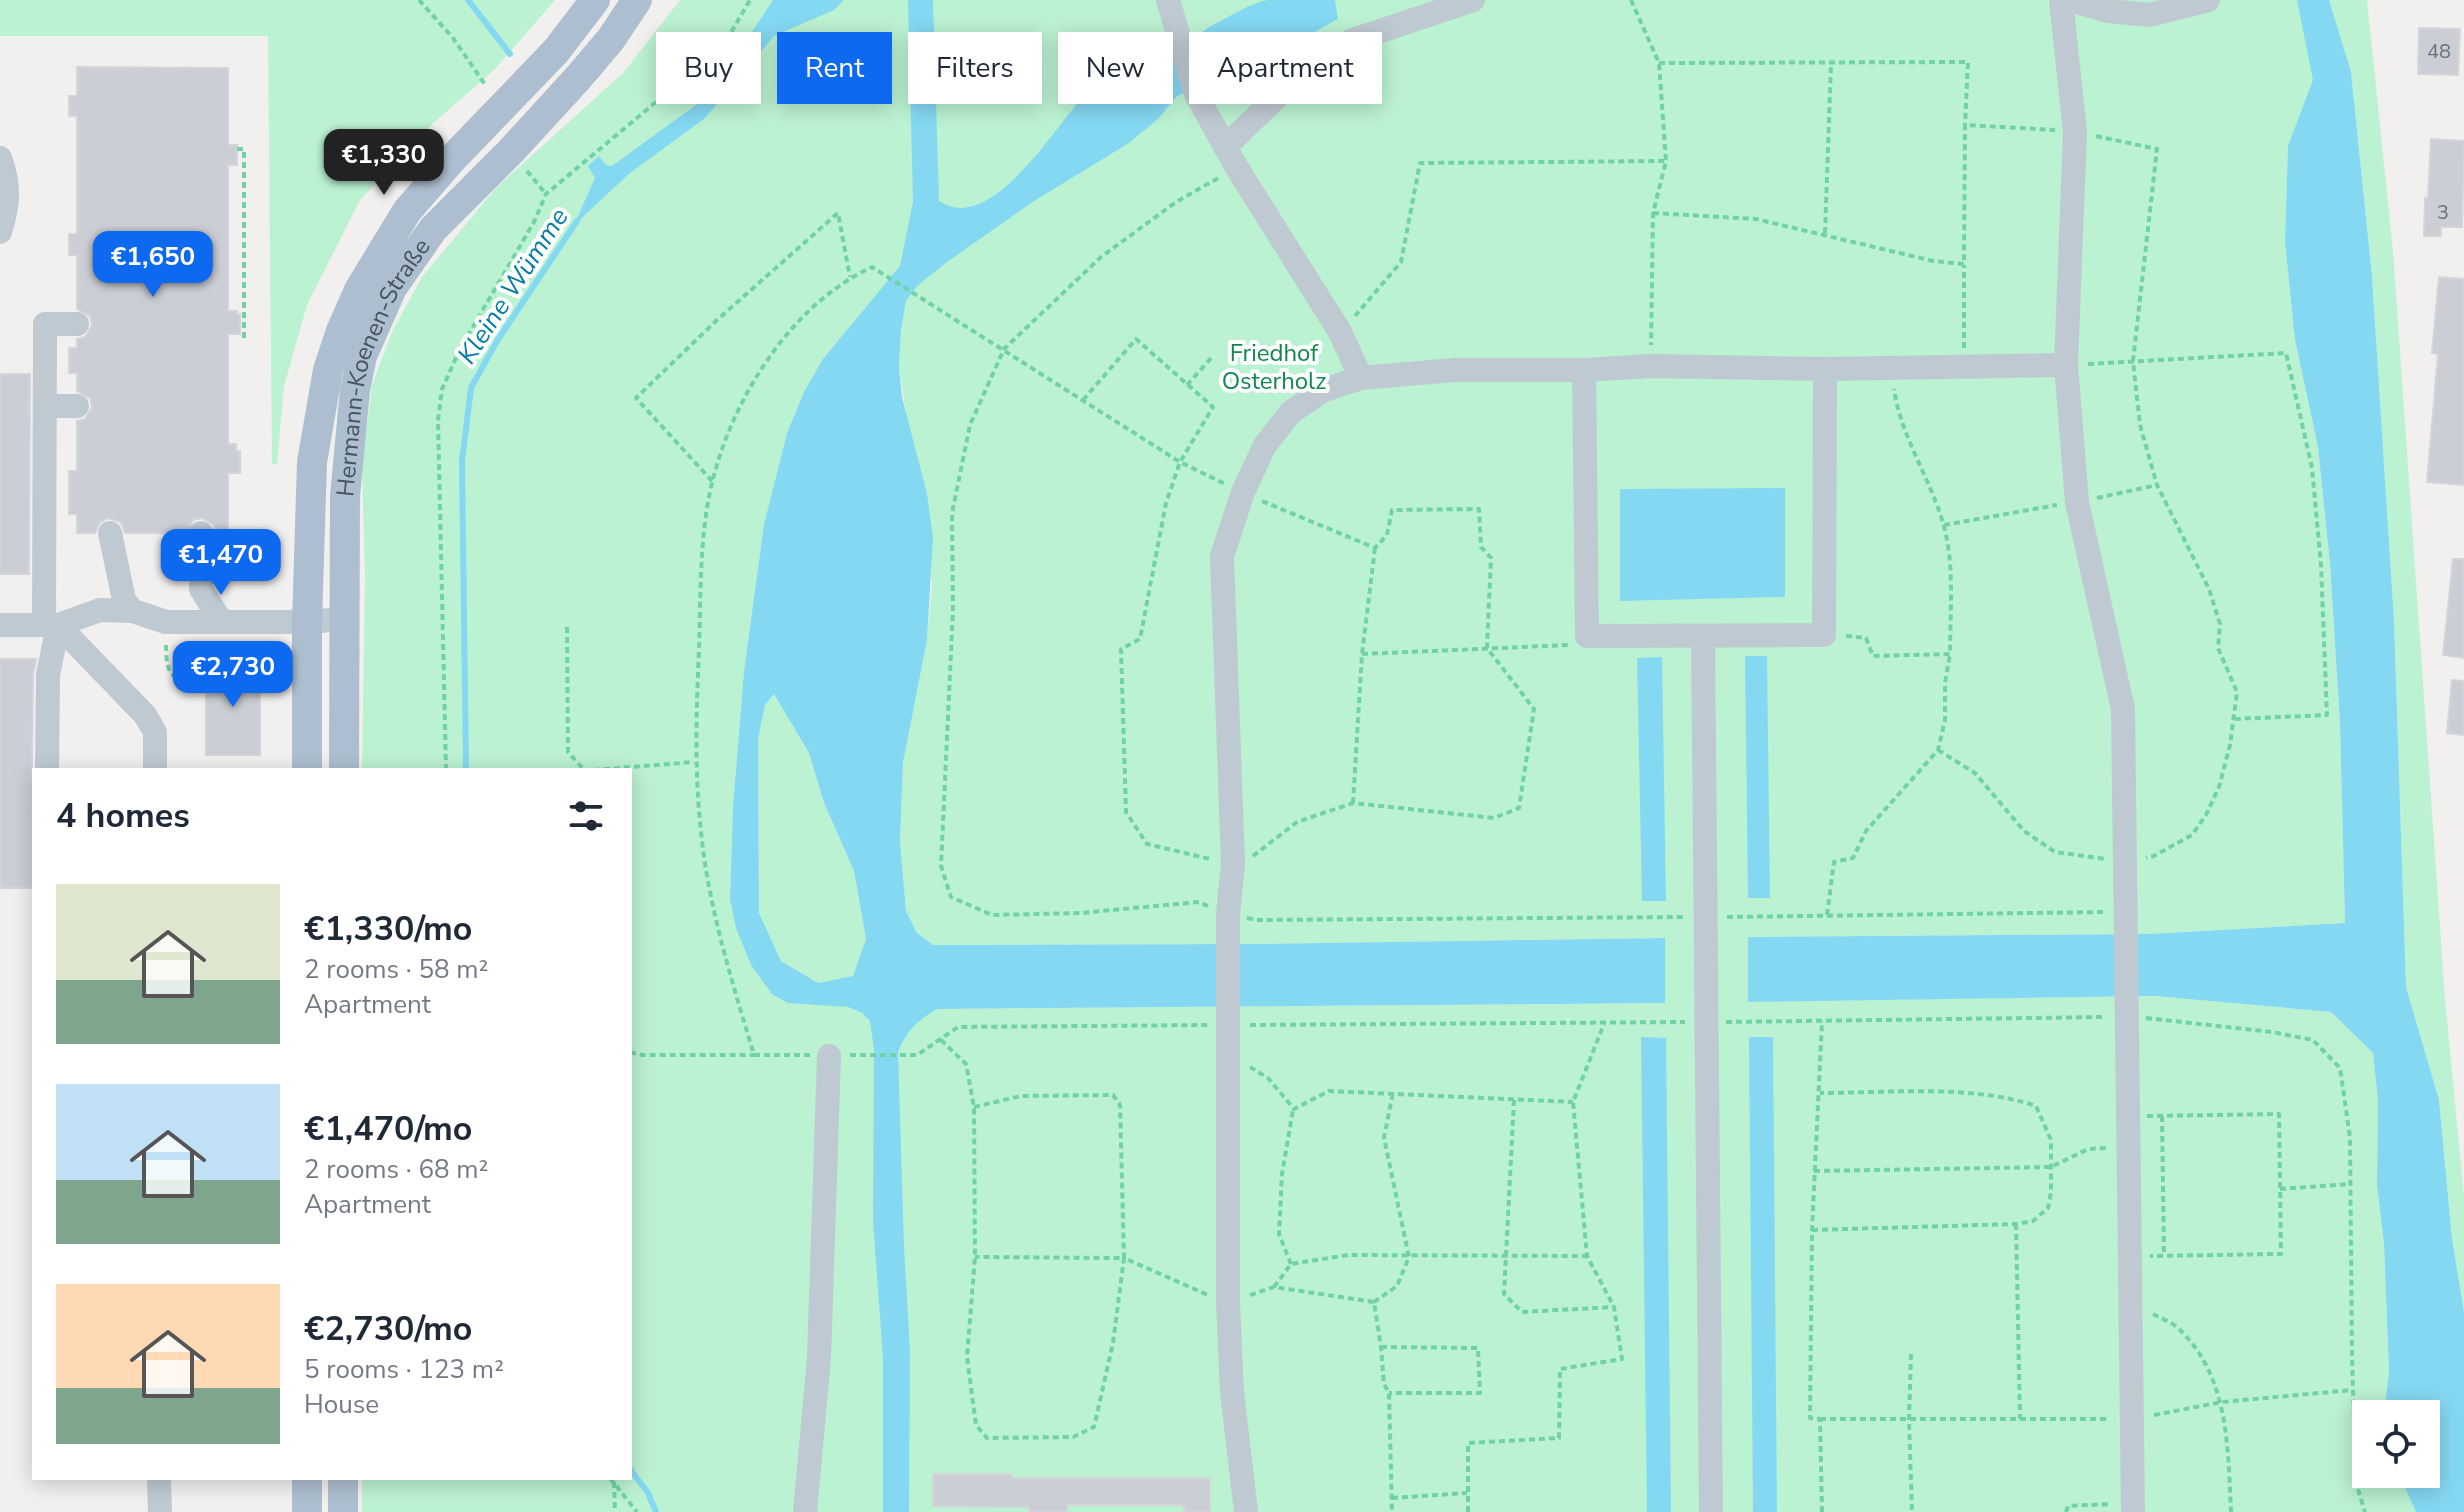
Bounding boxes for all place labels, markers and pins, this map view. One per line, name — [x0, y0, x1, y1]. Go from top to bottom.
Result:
pin: €1,330 — [319, 129, 449, 197]
pin: €1,650 — [88, 231, 218, 299]
pin: €1,470 — [156, 529, 286, 597]
pin: €2,730 — [168, 641, 298, 709]

